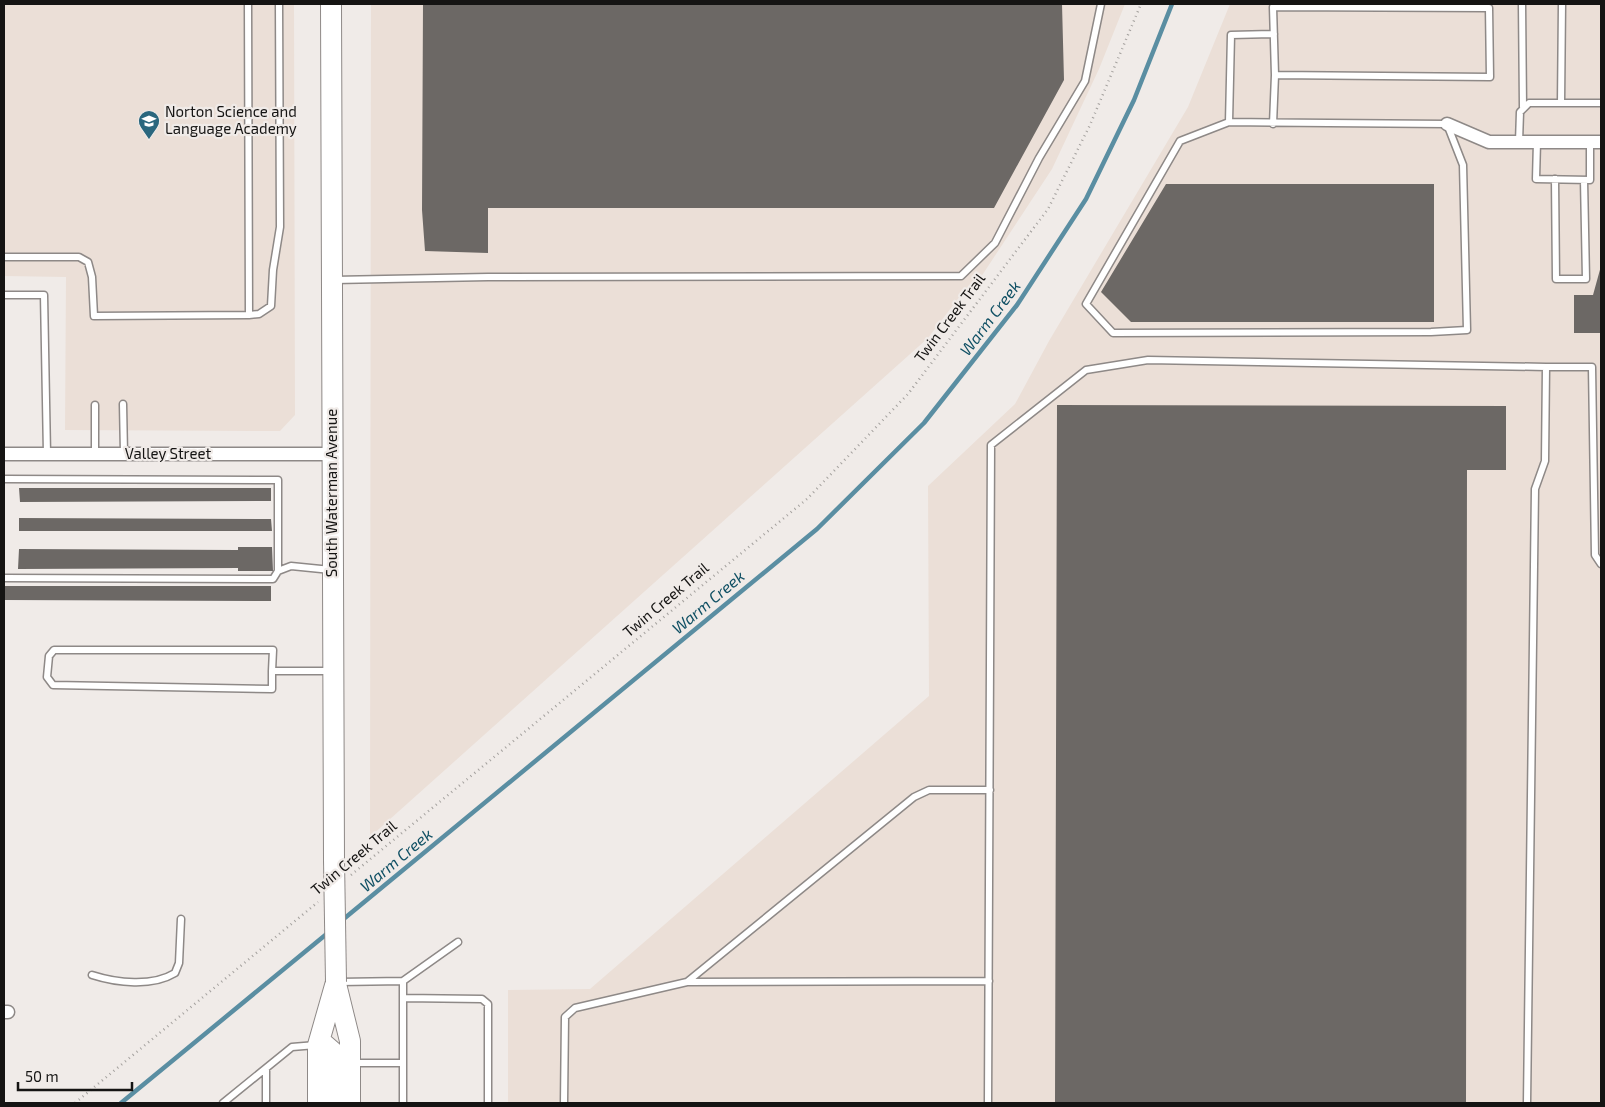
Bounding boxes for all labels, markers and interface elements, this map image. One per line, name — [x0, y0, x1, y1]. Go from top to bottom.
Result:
place label: Norton Science and Language Academy — [165, 102, 297, 137]
school or university icon: Norton Science and Language Academy — [137, 109, 161, 140]
street label: Twin Creek Trail — [910, 269, 989, 365]
water label: Warm Creek — [955, 277, 1024, 359]
street label: South Waterman Avenue — [322, 409, 340, 577]
street label: Valley Street — [125, 444, 212, 462]
street label: Twin Creek Trail — [619, 558, 712, 640]
water label: Warm Creek — [668, 566, 748, 637]
street label: Twin Creek Trail — [307, 816, 400, 898]
water label: Warm Creek — [356, 824, 436, 895]
scale bar — [18, 1060, 131, 1092]
text: 50 m — [25, 1067, 59, 1085]

